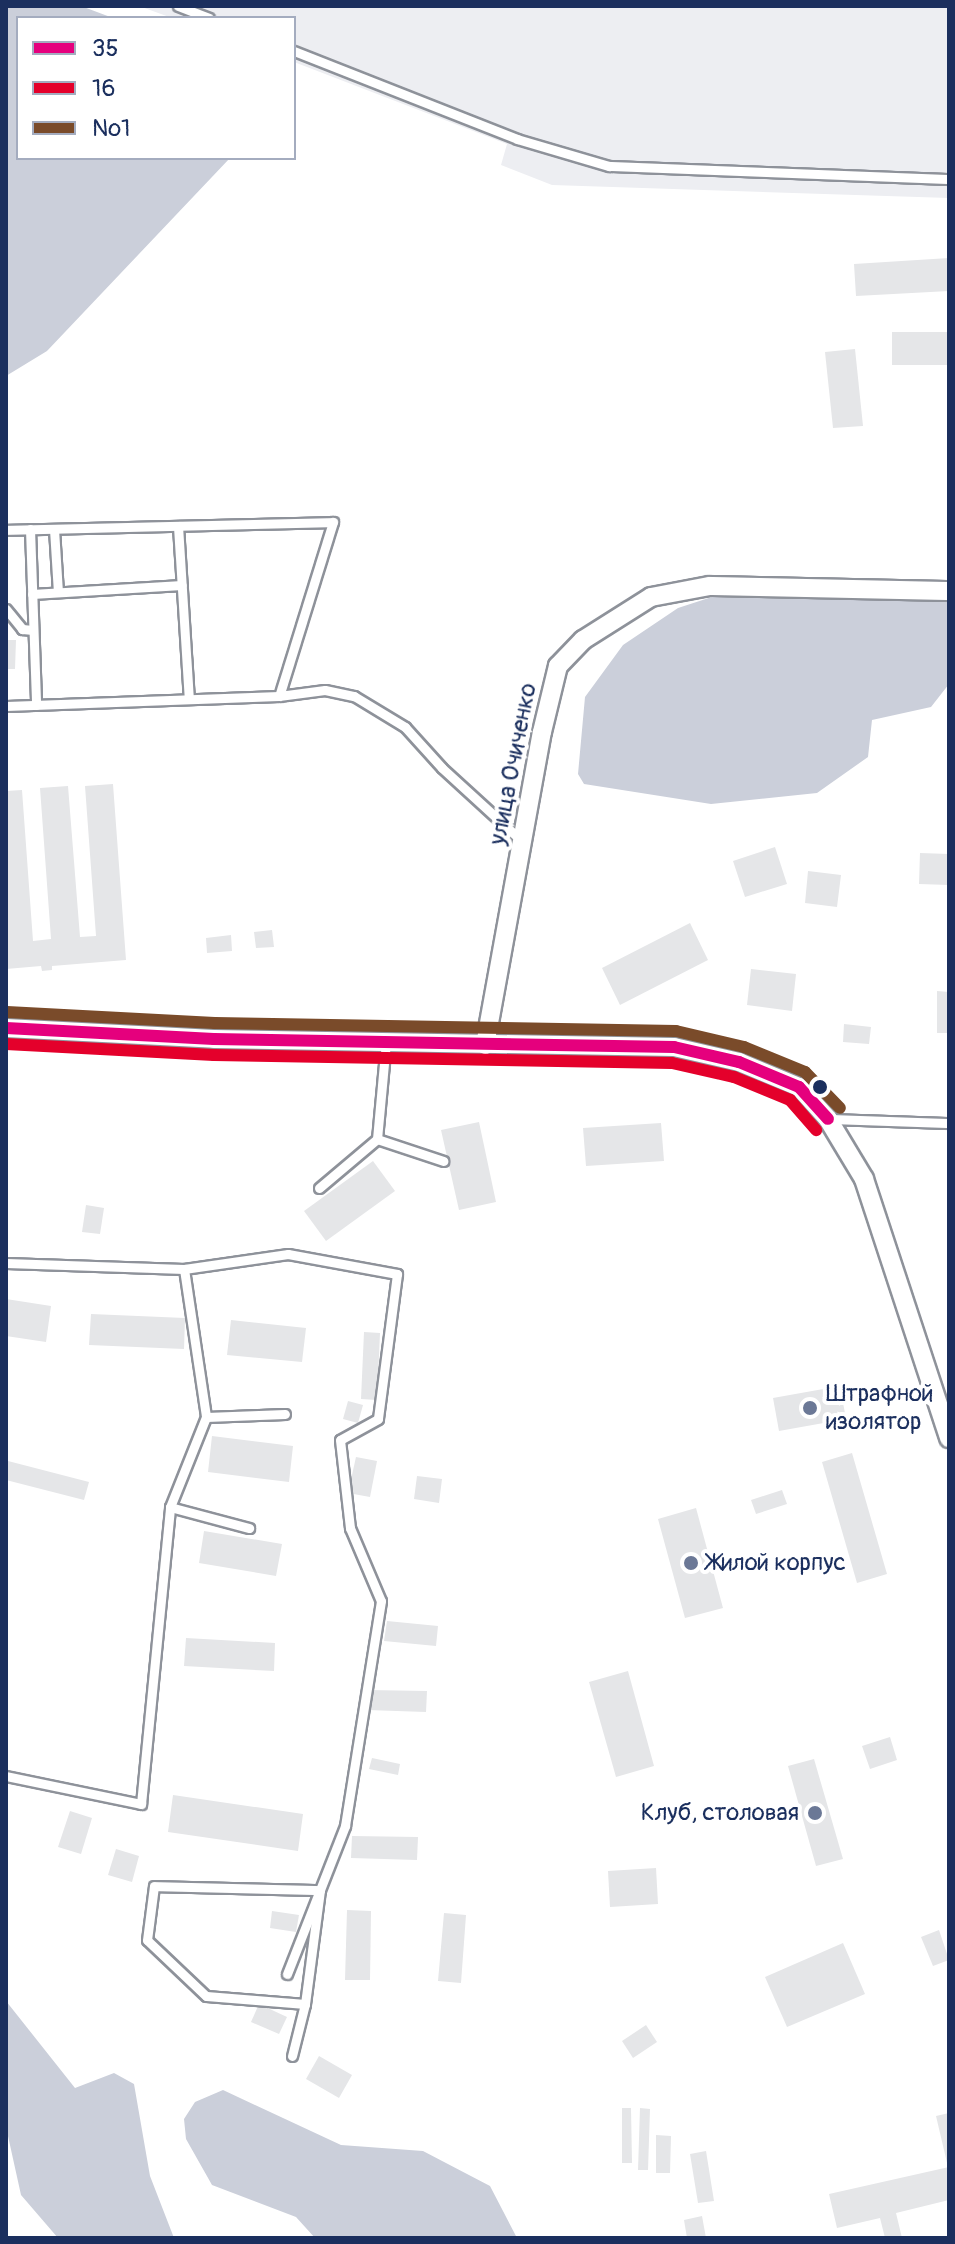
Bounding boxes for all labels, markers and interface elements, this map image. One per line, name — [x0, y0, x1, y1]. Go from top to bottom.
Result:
legend — [16, 16, 296, 160]
text: 35 — [92, 34, 118, 63]
text: 16 — [92, 74, 115, 103]
text: №1 — [92, 114, 131, 143]
street label: улица Очиченко — [483, 681, 543, 847]
unlabelled marker — [812, 1079, 828, 1095]
place label: Штрафной изолятор — [826, 1380, 933, 1436]
marker: Штрафной изолятор — [801, 1399, 819, 1417]
place label: Жилой корпус — [707, 1549, 846, 1577]
marker: Жилой корпус — [682, 1554, 700, 1572]
place label: Клуб, столовая — [641, 1799, 799, 1827]
marker: Клуб, столовая — [806, 1804, 824, 1822]

